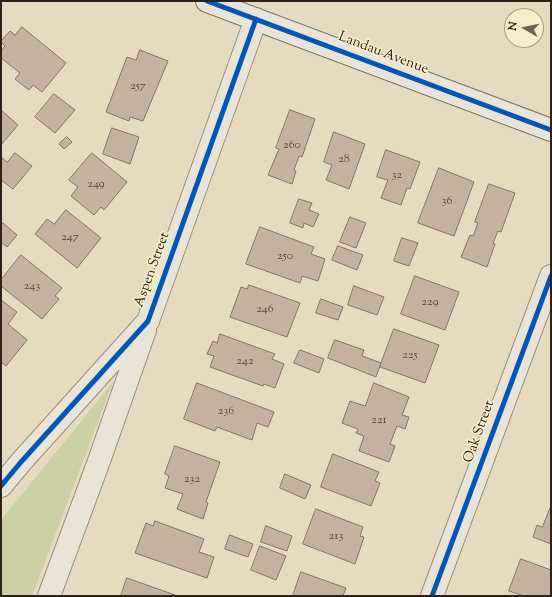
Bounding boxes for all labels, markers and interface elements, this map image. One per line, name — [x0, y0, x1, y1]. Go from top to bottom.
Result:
north arrow — [504, 8, 544, 48]
text: N — [505, 21, 522, 32]
street label: Landau Avenue — [336, 29, 430, 79]
house number: 257 — [130, 80, 146, 94]
house number: 260 — [283, 139, 301, 153]
house number: 28 — [338, 153, 350, 167]
house number: 32 — [392, 169, 402, 183]
house number: 249 — [87, 178, 105, 192]
house number: 36 — [442, 195, 452, 209]
street label: Aspen Street — [132, 230, 174, 310]
house number: 247 — [61, 231, 79, 245]
house number: 250 — [277, 250, 293, 264]
house number: 243 — [24, 280, 40, 294]
house number: 229 — [421, 296, 439, 310]
house number: 246 — [256, 303, 274, 317]
house number: 225 — [402, 349, 418, 363]
house number: 242 — [236, 355, 254, 369]
street label: Oak Street — [461, 399, 499, 465]
house number: 236 — [218, 405, 234, 419]
house number: 221 — [371, 414, 387, 428]
house number: 232 — [184, 473, 200, 487]
house number: 213 — [329, 530, 343, 544]

